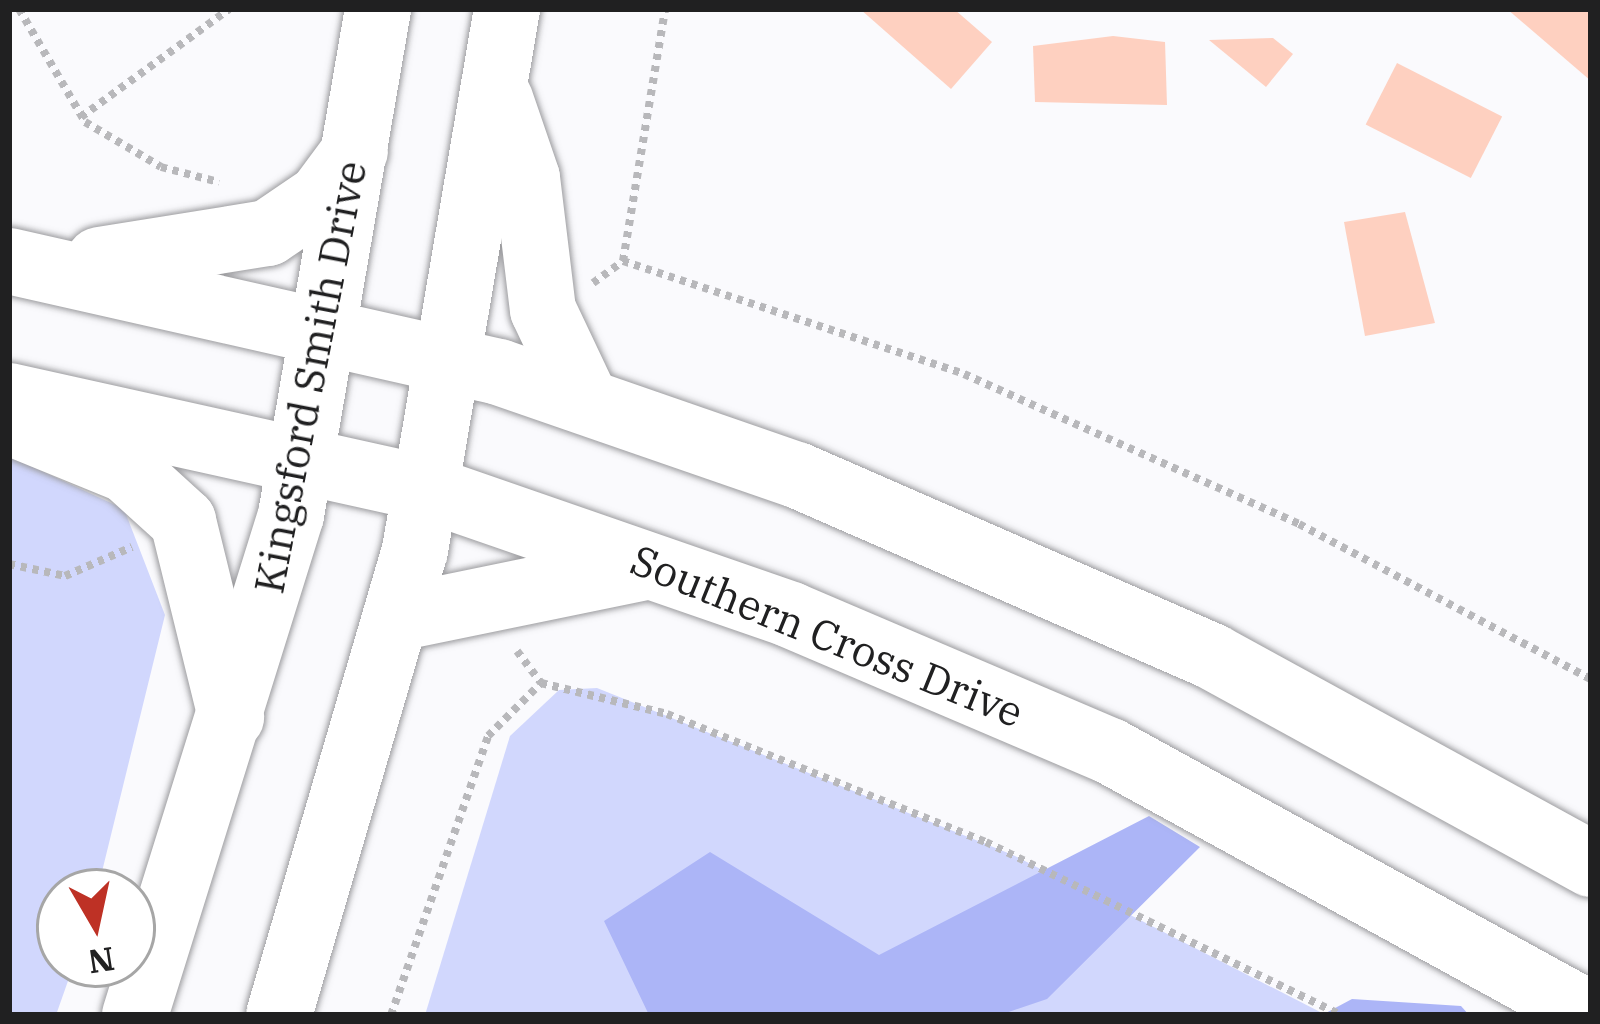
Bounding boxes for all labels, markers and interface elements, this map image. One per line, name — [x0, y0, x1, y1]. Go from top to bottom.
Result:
street label: Kingsford Smith Drive — [243, 157, 377, 597]
street label: Southern Cross Drive — [624, 534, 1030, 738]
north arrow — [36, 868, 156, 988]
text: N — [85, 938, 118, 984]

